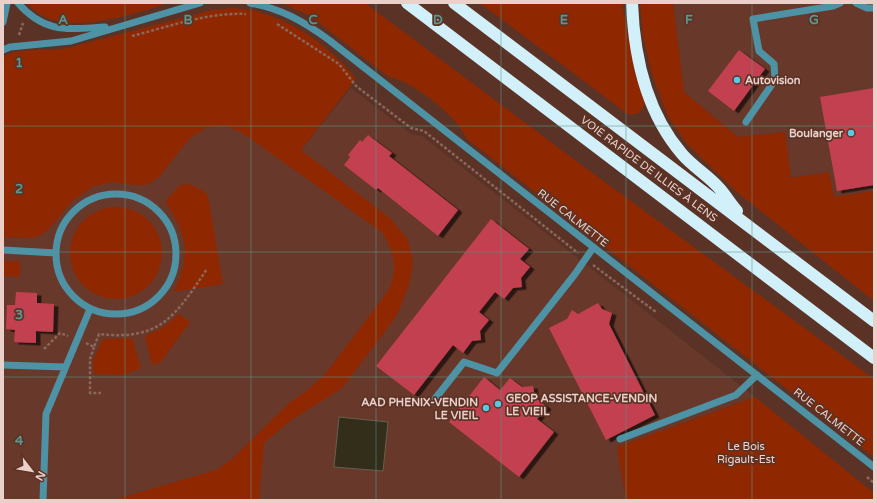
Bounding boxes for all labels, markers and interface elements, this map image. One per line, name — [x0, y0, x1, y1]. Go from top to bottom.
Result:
text: A — [58, 12, 68, 28]
text: B — [183, 12, 193, 28]
text: C — [308, 12, 318, 28]
text: D — [433, 12, 443, 28]
text: E — [560, 12, 568, 28]
text: F — [685, 12, 693, 28]
text: G — [809, 12, 819, 28]
text: 1 — [15, 55, 23, 71]
place label: Autovision — [745, 74, 801, 87]
marker: Autovision — [732, 75, 742, 85]
street label: VOIE RAPIDE DE ILLIES À LENS — [578, 112, 721, 225]
place label: Boulanger — [789, 127, 844, 141]
marker: Boulanger — [846, 128, 856, 138]
text: 2 — [15, 181, 23, 197]
street label: RUE CALMETTE — [535, 186, 611, 250]
text: 3 — [15, 307, 23, 323]
street label: RUE CALMETTE — [791, 385, 867, 449]
place label: GEOP ASSISTANCE-VENDIN LE VIEIL — [506, 392, 657, 418]
place label: AAD PHENIX-VENDIN LE VIEIL — [361, 396, 479, 422]
marker: GEOP ASSISTANCE-VENDIN LE VIEIL — [493, 399, 503, 409]
marker: AAD PHENIX-VENDIN LE VIEIL — [481, 403, 491, 413]
text: 4 — [15, 433, 24, 449]
park label: Le Bois Rigault-Est — [717, 440, 775, 466]
north arrow — [12, 451, 52, 491]
text: N — [32, 469, 48, 483]

